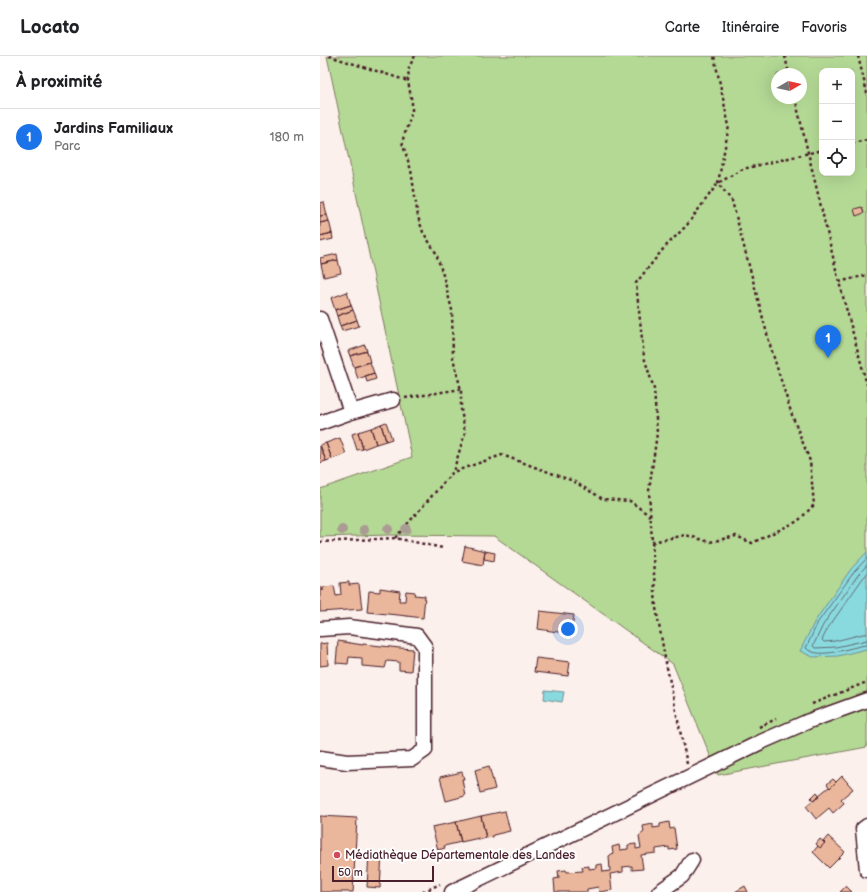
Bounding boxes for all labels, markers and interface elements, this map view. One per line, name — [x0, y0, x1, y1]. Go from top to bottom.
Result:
text: Locato — [20, 16, 80, 39]
text: Carte — [665, 19, 700, 36]
text: Itinéraire — [722, 19, 779, 36]
text: Favoris — [801, 19, 847, 36]
north arrow — [771, 68, 807, 104]
map controls — [819, 68, 855, 176]
button: + — [819, 68, 855, 104]
text: À proximité — [16, 72, 102, 92]
button: − — [819, 104, 855, 140]
text: Jardins Familiaux — [54, 119, 173, 138]
text: 1 — [26, 129, 32, 145]
text: 180 m — [269, 129, 304, 145]
text: Parc — [54, 138, 80, 154]
button: locate — [819, 140, 855, 176]
pin: 1 — [815, 325, 841, 358]
your location — [558, 619, 578, 639]
place label: Médiathèque Départementale des Landes — [345, 848, 575, 863]
marker: Médiathèque Départementale des Landes — [332, 850, 342, 860]
scale bar — [332, 864, 434, 883]
text: 50 m — [338, 866, 363, 879]

